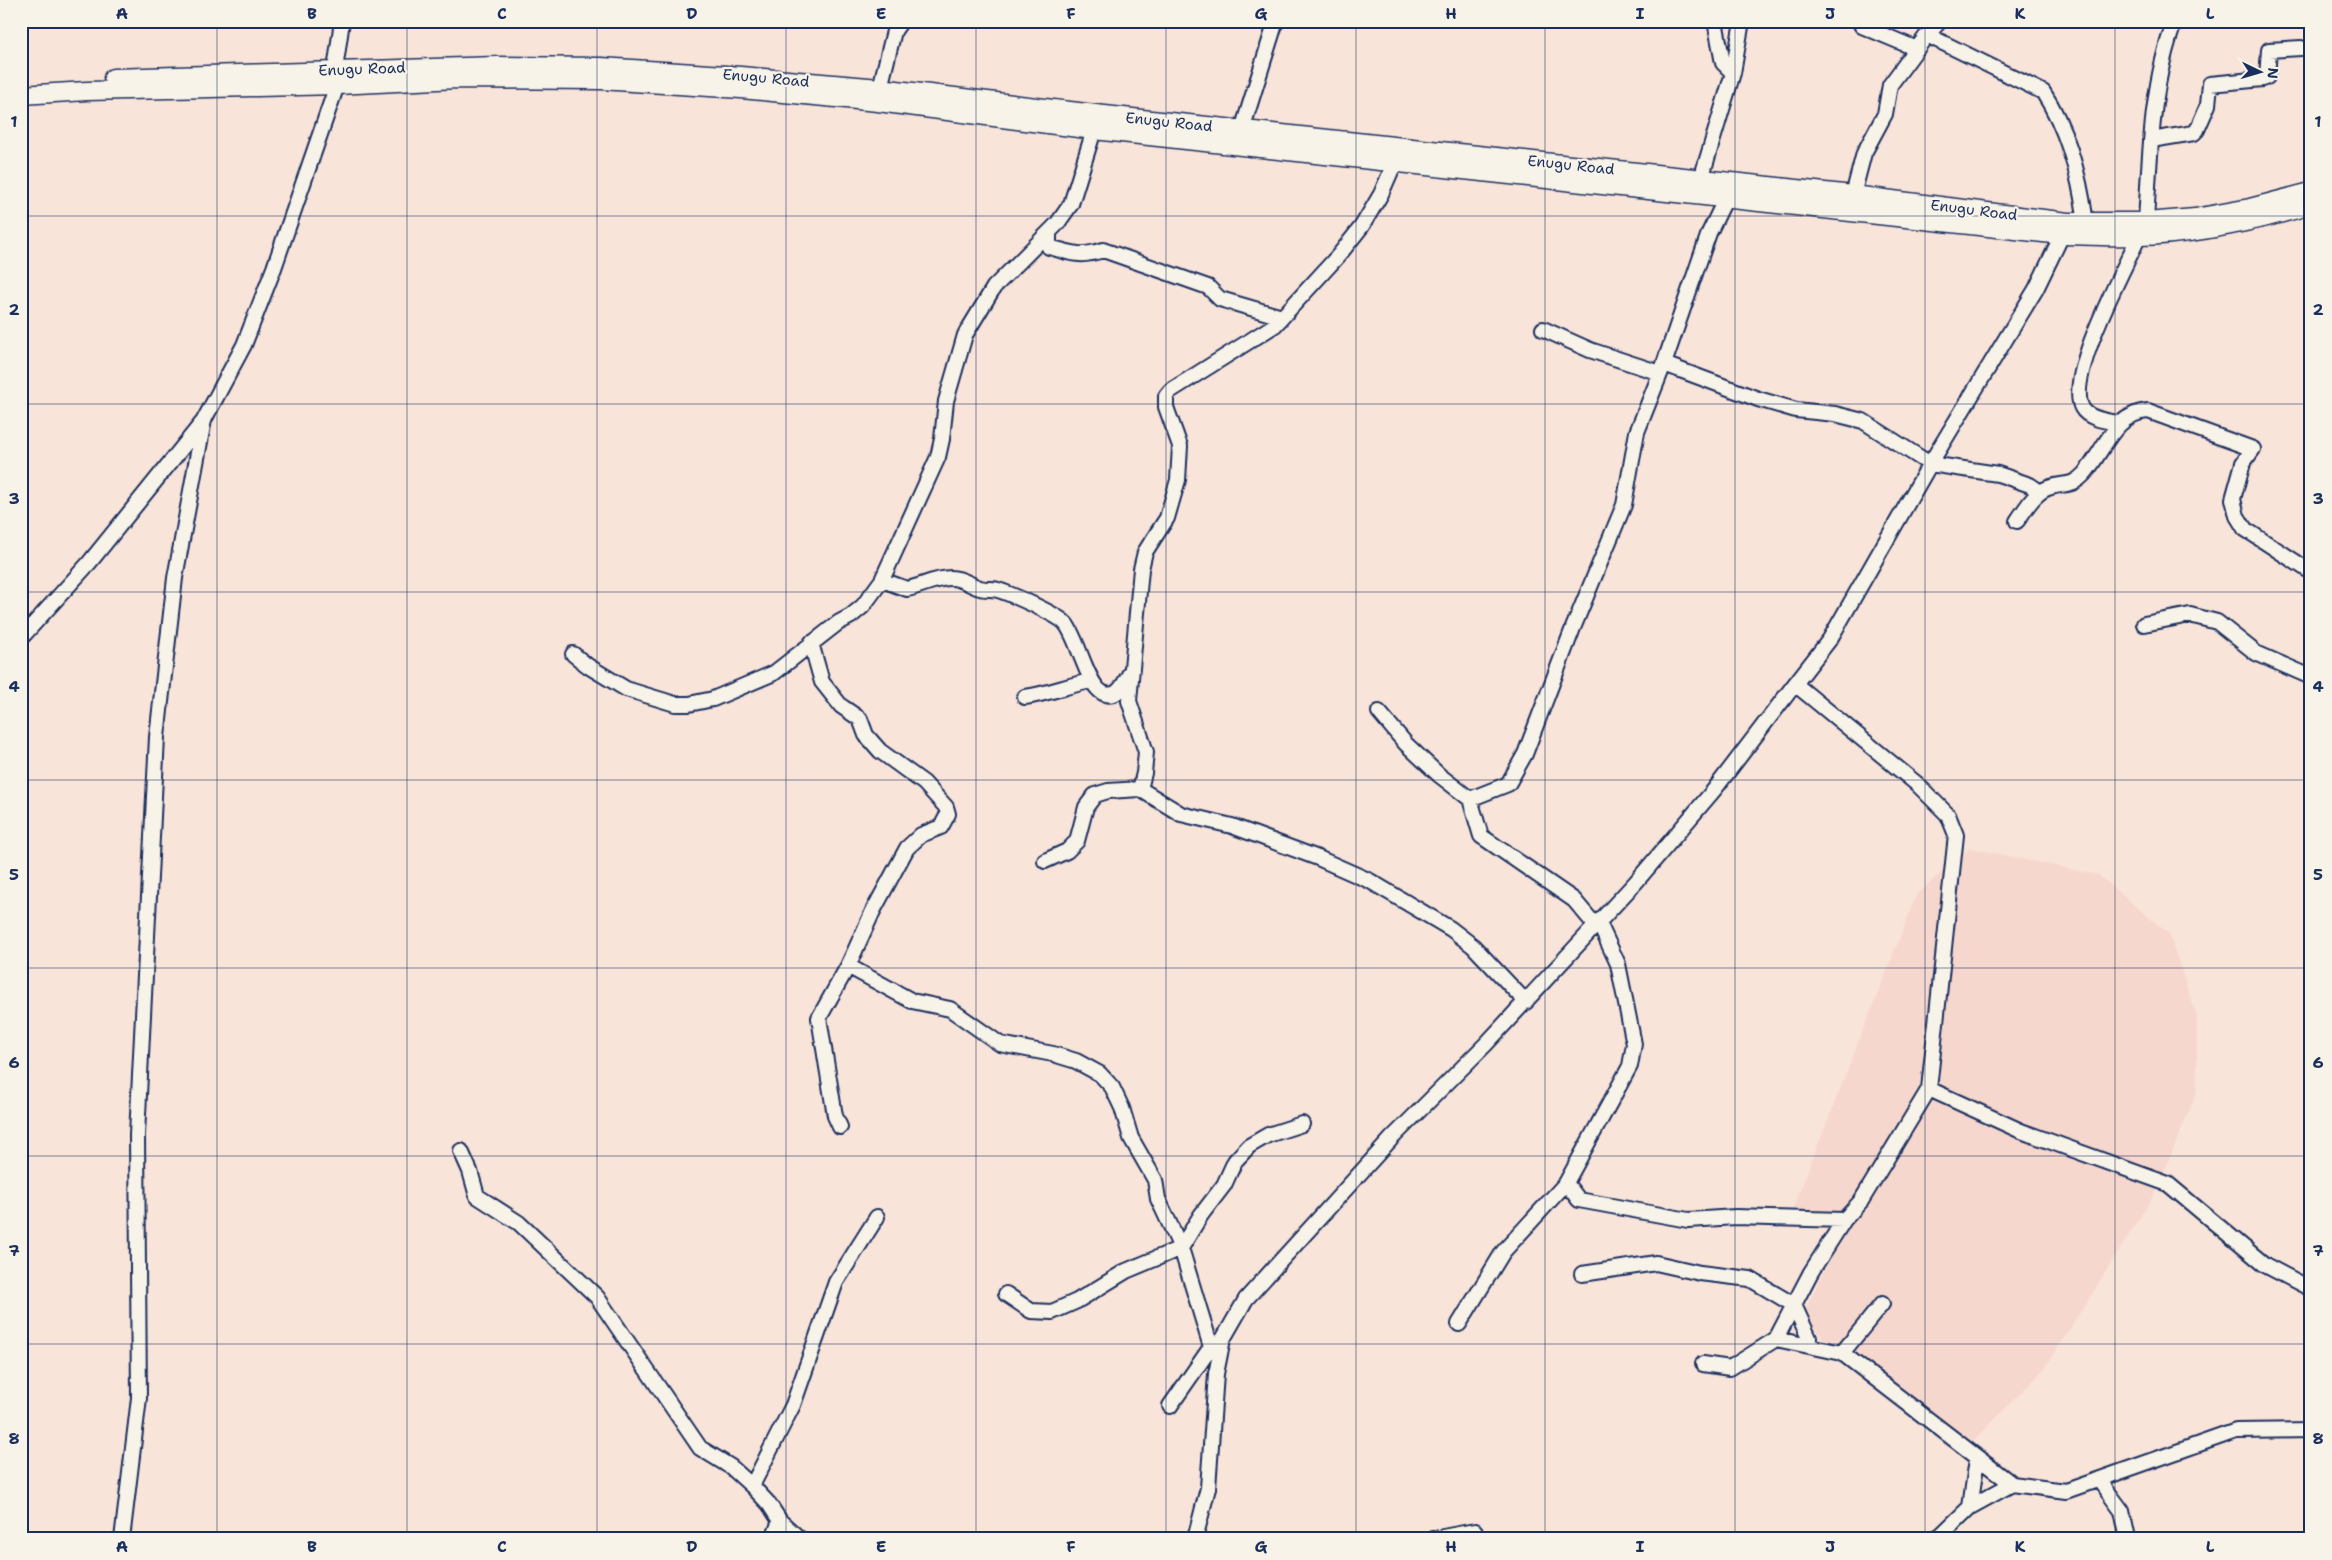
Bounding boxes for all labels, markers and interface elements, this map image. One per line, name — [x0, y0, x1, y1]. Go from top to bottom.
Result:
text: A — [116, 3, 128, 24]
text: B — [307, 3, 317, 24]
text: C — [497, 3, 507, 24]
text: D — [686, 3, 698, 24]
text: E — [876, 3, 886, 24]
text: F — [1066, 3, 1076, 24]
text: G — [1255, 3, 1268, 24]
text: H — [1445, 3, 1457, 24]
text: I — [1636, 3, 1645, 24]
text: J — [1825, 3, 1835, 24]
text: K — [2015, 3, 2026, 24]
text: L — [2206, 3, 2215, 24]
north arrow — [2234, 48, 2284, 98]
street label: Enugu Road — [318, 57, 406, 81]
street label: Enugu Road — [722, 64, 811, 92]
text: N — [2264, 67, 2282, 79]
street label: Enugu Road — [1125, 107, 1214, 137]
text: 1 — [10, 111, 18, 132]
text: 1 — [2314, 111, 2322, 132]
street label: Enugu Road — [1527, 150, 1616, 180]
street label: Enugu Road — [1930, 195, 2019, 225]
text: 2 — [8, 299, 20, 320]
text: 2 — [2312, 299, 2324, 320]
text: 3 — [8, 488, 20, 509]
text: 3 — [2312, 488, 2324, 509]
text: 4 — [8, 676, 20, 697]
text: 4 — [2312, 676, 2324, 697]
text: 5 — [9, 864, 19, 885]
text: 5 — [2313, 864, 2323, 885]
text: 6 — [8, 1052, 20, 1073]
text: 6 — [2312, 1052, 2324, 1073]
text: 7 — [8, 1240, 20, 1261]
text: 7 — [2312, 1240, 2324, 1261]
text: 8 — [8, 1428, 20, 1449]
text: 8 — [2312, 1428, 2324, 1449]
text: A — [116, 1536, 128, 1557]
text: B — [307, 1536, 317, 1557]
text: C — [497, 1536, 507, 1557]
text: D — [686, 1536, 698, 1557]
text: E — [876, 1536, 886, 1557]
text: F — [1066, 1536, 1076, 1557]
text: G — [1255, 1536, 1268, 1557]
text: H — [1445, 1536, 1457, 1557]
text: I — [1636, 1536, 1645, 1557]
text: J — [1825, 1536, 1835, 1557]
text: K — [2015, 1536, 2026, 1557]
text: L — [2206, 1536, 2215, 1557]

